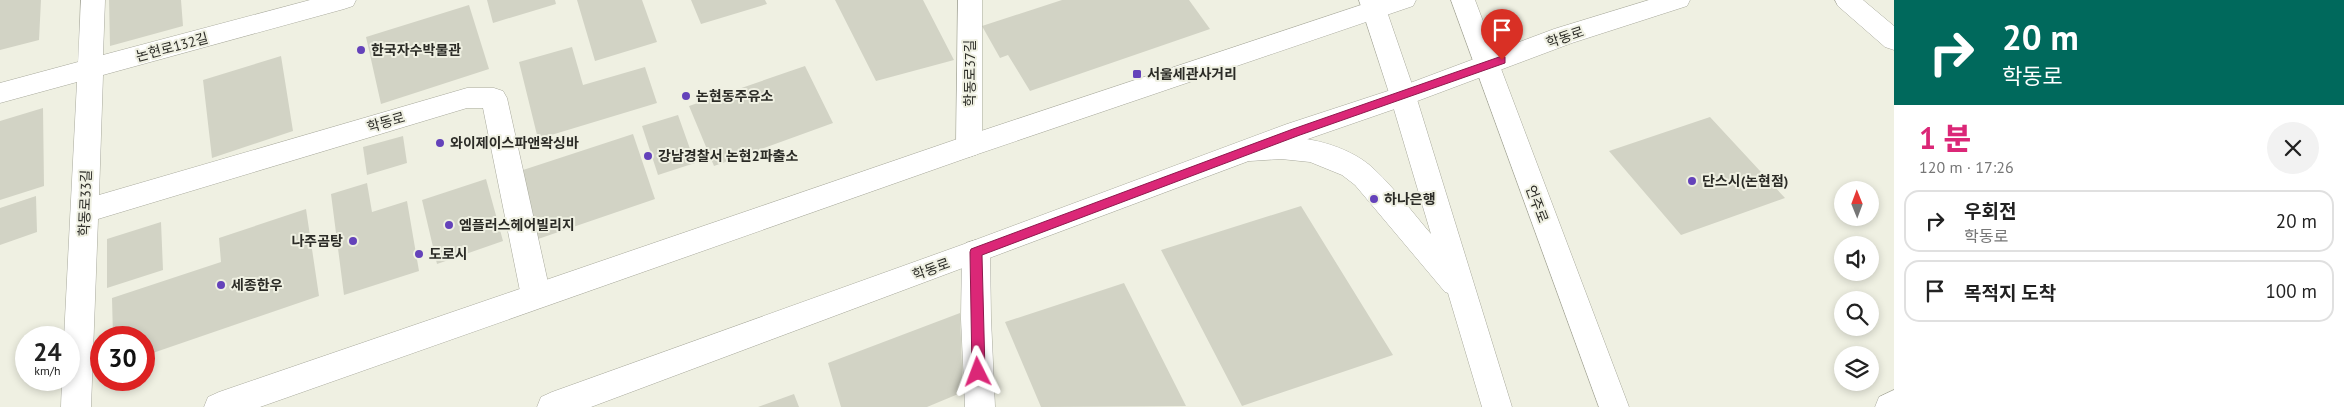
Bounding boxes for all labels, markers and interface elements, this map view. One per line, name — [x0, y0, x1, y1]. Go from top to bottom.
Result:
pin — [1481, 9, 1523, 60]
text: 20 m — [2002, 14, 2079, 60]
icon: arrive — [1488, 16, 1516, 44]
icon: right — [1919, 20, 1984, 85]
street label: 학동로 — [1544, 22, 1586, 52]
street label: 논현로132길 — [134, 29, 210, 65]
street label: 학동로37길 — [961, 40, 979, 106]
place label: 한국자수박물관 — [371, 41, 461, 59]
marker: 한국자수박물관 — [355, 44, 367, 56]
text: 학동로 — [2002, 62, 2063, 90]
place label: 서울세관사거리 — [1147, 65, 1237, 83]
marker: 서울세관사거리 — [1131, 68, 1143, 80]
place label: 논현동주유소 — [696, 87, 773, 105]
marker: 논현동주유소 — [680, 90, 692, 102]
street label: 학동로 — [365, 108, 407, 136]
text: 1 분 — [1919, 118, 1971, 157]
button: close — [2267, 122, 2319, 174]
place label: 와이제이스파앤왁싱바 — [450, 134, 579, 152]
marker: 와이제이스파앤왁싱바 — [434, 137, 446, 149]
place label: 강남경찰서 논현2파출소 — [658, 147, 798, 165]
marker: 강남경찰서 논현2파출소 — [642, 150, 654, 162]
text: 120 m · 17:26 — [1919, 157, 2014, 177]
street label: 학동로33길 — [75, 169, 95, 237]
place label: 단스시(논현점) — [1702, 172, 1788, 190]
marker: 단스시(논현점) — [1686, 175, 1698, 187]
north arrow — [1834, 181, 1879, 226]
map controls — [1834, 181, 1879, 391]
street label: 언주로 — [1522, 183, 1552, 225]
place label: 하나은행 — [1384, 190, 1436, 208]
marker: 하나은행 — [1368, 193, 1380, 205]
text: 우회전 — [1964, 199, 2016, 223]
icon: right — [1921, 207, 1949, 235]
text: 20 m — [2276, 209, 2317, 233]
place label: 엠플러스헤어빌리지 — [459, 216, 575, 234]
marker: 엠플러스헤어빌리지 — [443, 219, 455, 231]
text: 학동로 — [1964, 226, 2008, 246]
place label: 나주곰탕 — [291, 232, 343, 250]
marker: 나주곰탕 — [347, 235, 359, 247]
button: sound — [1834, 236, 1879, 281]
place label: 도로시 — [429, 245, 468, 263]
marker: 도로시 — [413, 248, 425, 260]
street label: 학동로 — [910, 254, 952, 284]
place label: 세종한우 — [231, 276, 283, 294]
icon: arrive — [1921, 277, 1949, 305]
marker: 세종한우 — [215, 279, 227, 291]
text: 100 m — [2265, 279, 2317, 303]
text: 목적지 도착 — [1964, 281, 2056, 305]
button: search — [1834, 291, 1879, 336]
speed limit sign: 30 — [90, 326, 155, 391]
text: 24 — [33, 336, 62, 368]
position arrow — [951, 345, 1003, 397]
button: layers — [1834, 346, 1879, 391]
text: km/h — [34, 363, 61, 378]

